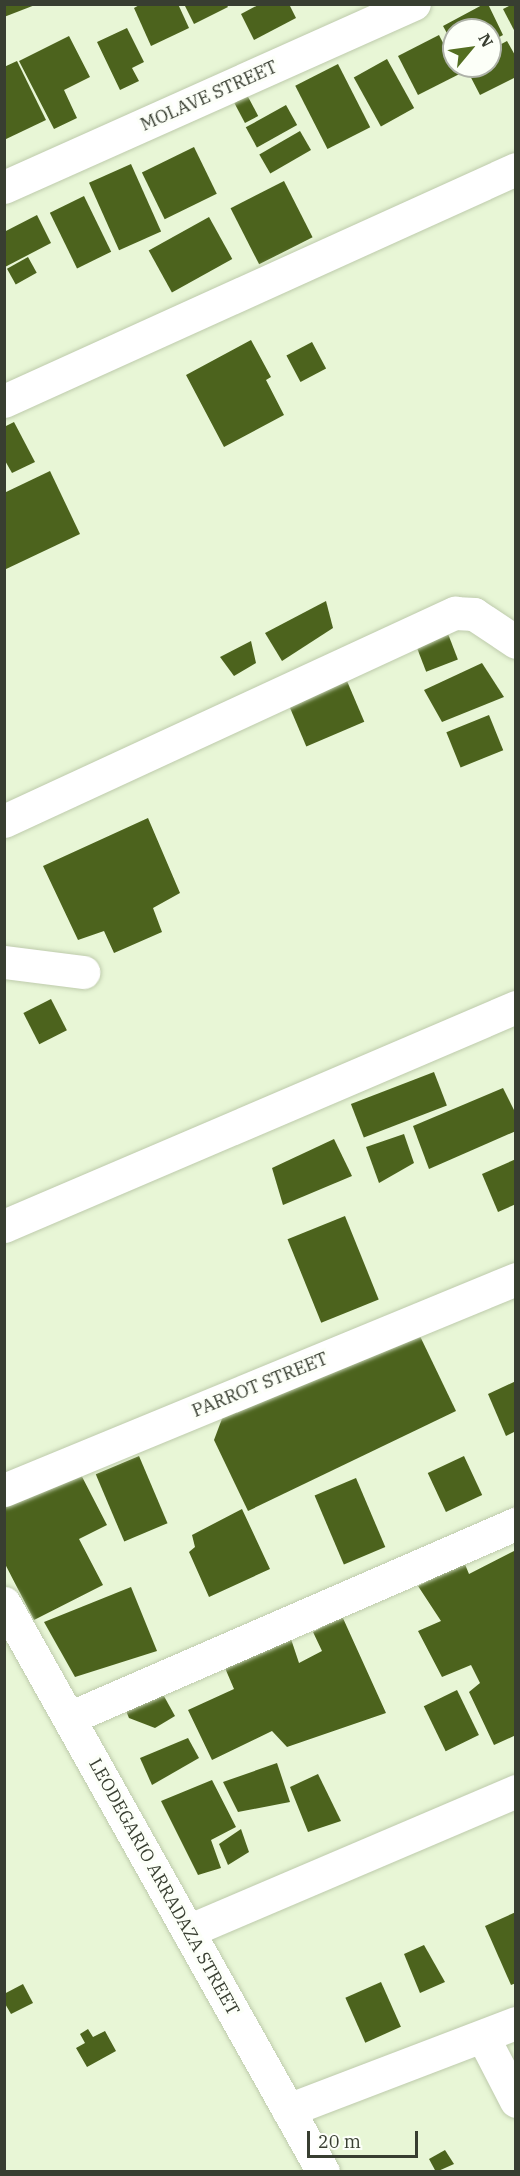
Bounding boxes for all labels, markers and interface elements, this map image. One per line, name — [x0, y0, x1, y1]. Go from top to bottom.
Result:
north arrow — [442, 18, 502, 78]
text: N — [474, 30, 498, 51]
street label: MOLAVE STREET — [137, 56, 281, 136]
street label: PARROT STREET — [189, 1348, 331, 1422]
street label: LEODEGARIO ARRADAZA STREET — [84, 1755, 244, 2019]
scale bar — [310, 2119, 421, 2157]
text: 20 m — [318, 2130, 361, 2153]

